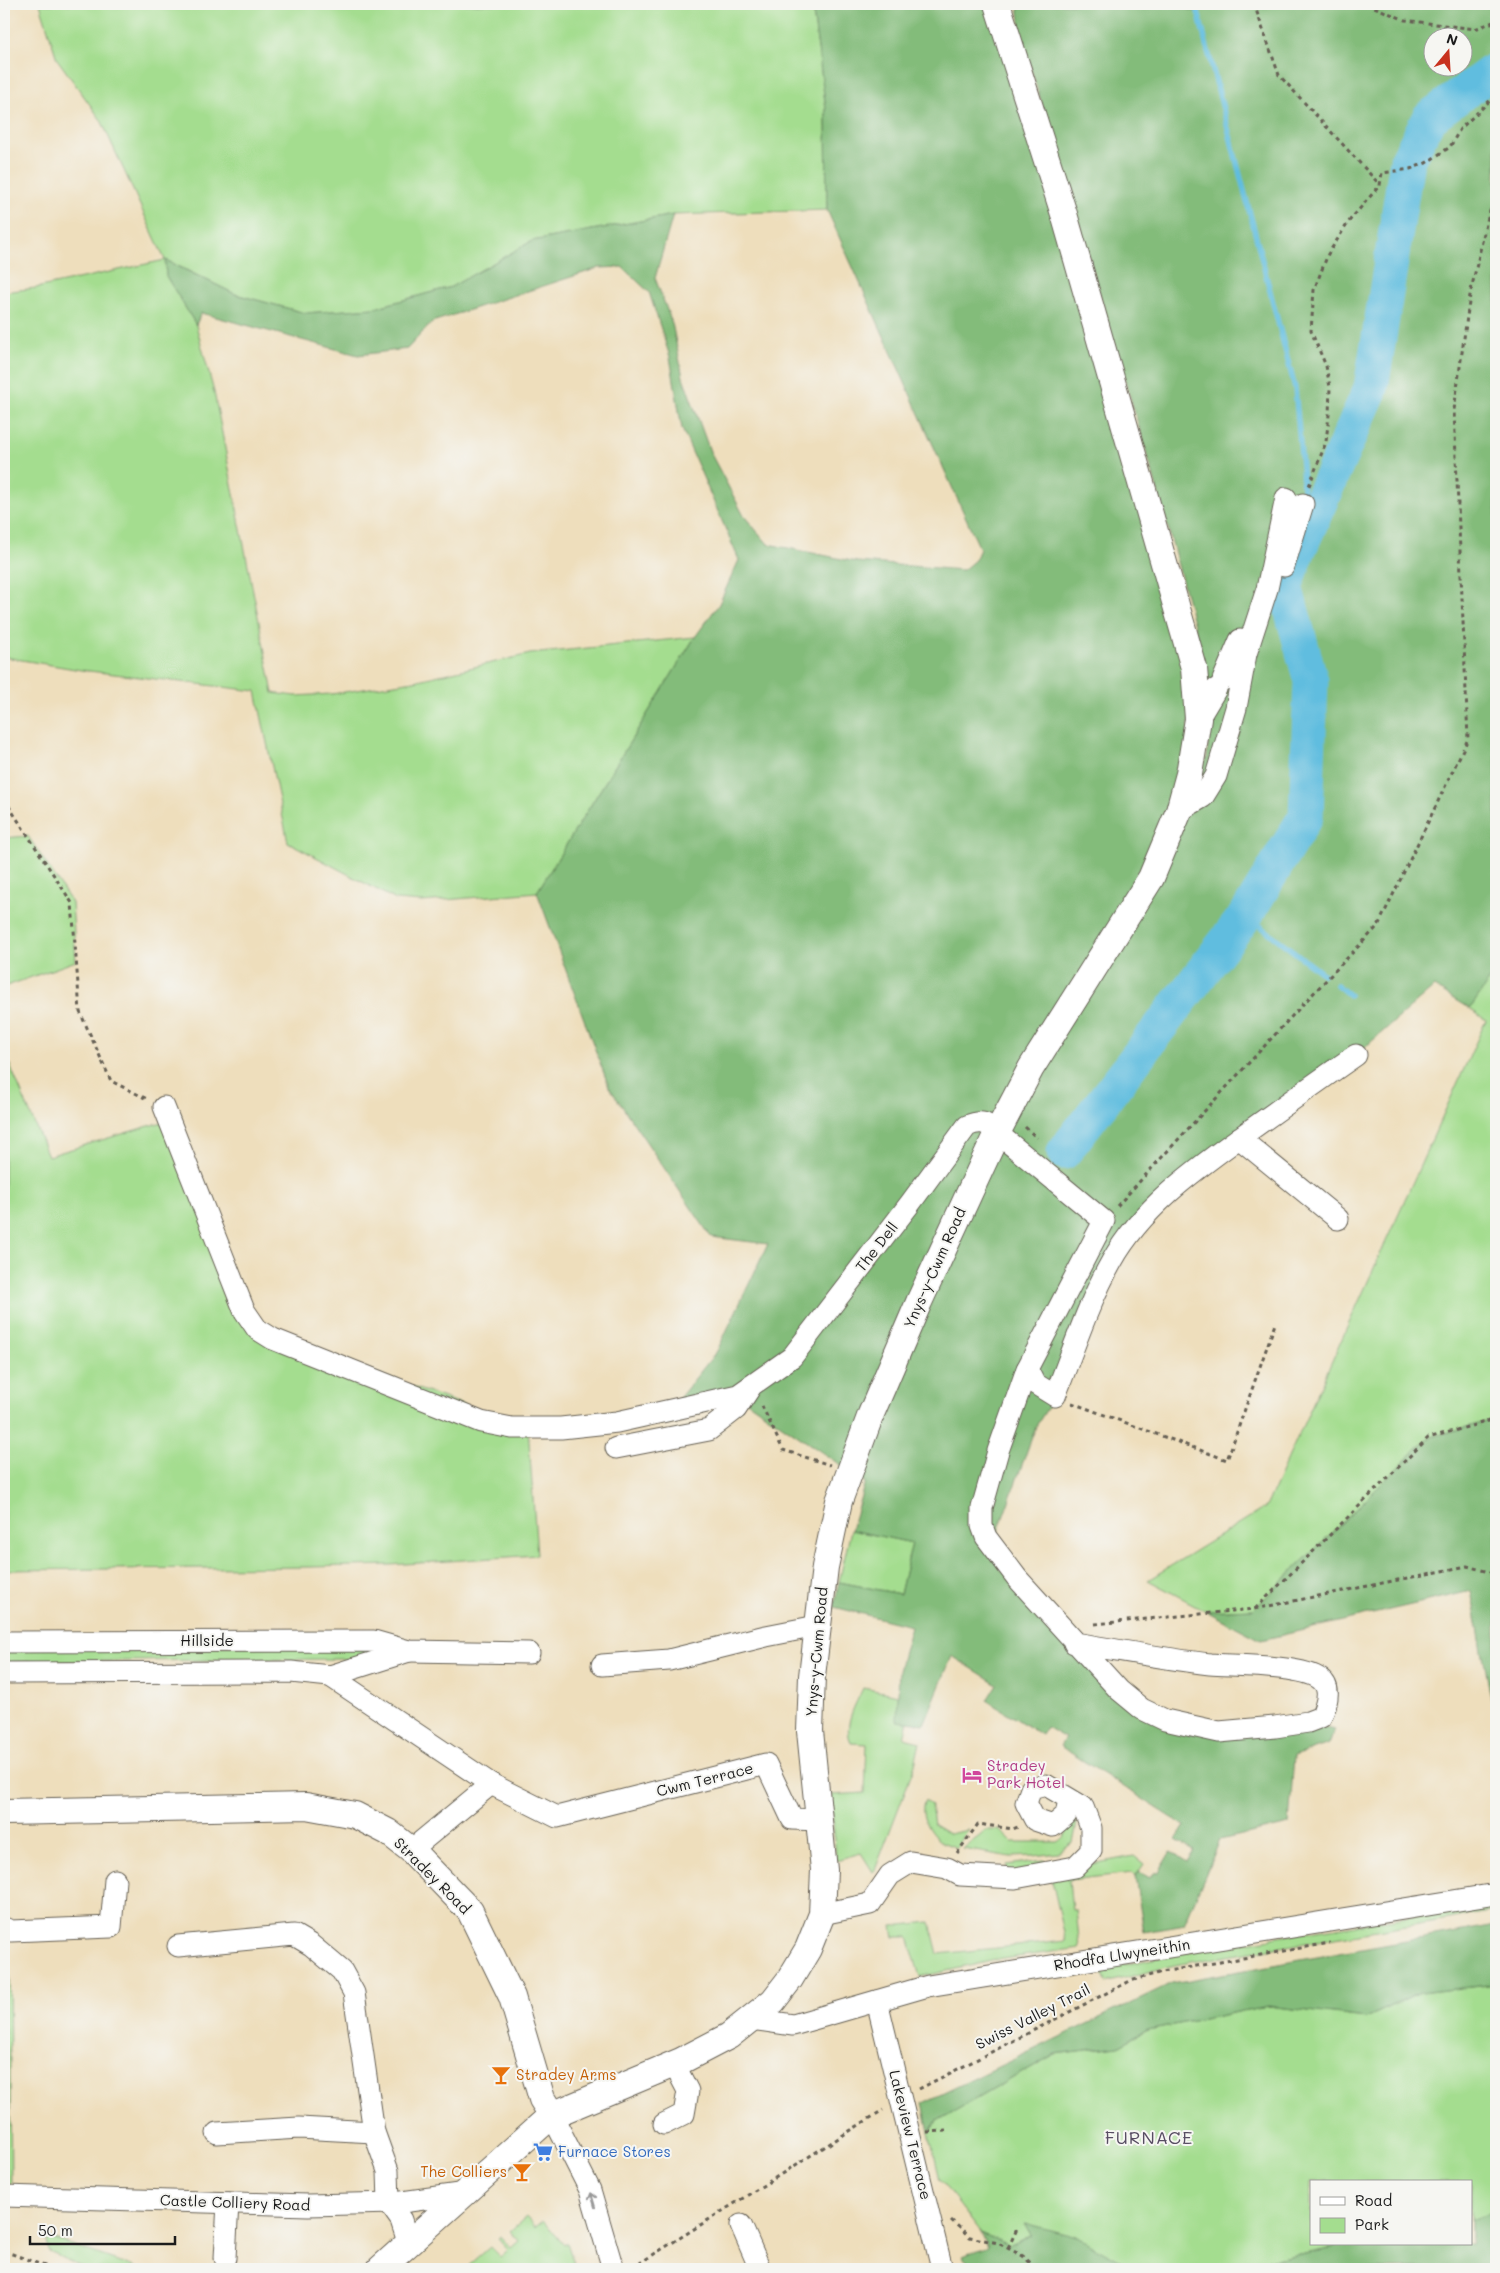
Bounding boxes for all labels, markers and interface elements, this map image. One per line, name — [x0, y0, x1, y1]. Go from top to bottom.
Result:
north arrow — [1422, 28, 1472, 78]
text: N — [1444, 28, 1460, 50]
street label: Ynys-y-Cwm Road — [898, 1204, 970, 1331]
street label: The Dell — [850, 1217, 902, 1275]
street label: Ynys-y-Cwm Road — [800, 1586, 832, 1718]
street label: Hillside — [180, 1630, 234, 1650]
place label: Stradey Park Hotel — [987, 1755, 1065, 1792]
street label: Cwm Terrace — [654, 1757, 755, 1801]
hotel icon: Stradey Park Hotel — [961, 1764, 983, 1786]
street label: Stradey Road — [390, 1833, 475, 1918]
street label: Rhodfa Llwyneithin — [1052, 1933, 1191, 1975]
street label: Swiss Valley Trail — [972, 1979, 1093, 2054]
bar icon: Stradey Arms — [490, 2064, 512, 2086]
place label: Stradey Arms — [516, 2064, 617, 2084]
street label: Lakeview Terrace — [885, 2068, 937, 2202]
district label: FURNACE — [1105, 2125, 1193, 2149]
supermarket icon: Furnace Stores — [532, 2141, 554, 2163]
place label: Furnace Stores — [558, 2141, 671, 2161]
place label: The Colliers — [420, 2161, 507, 2181]
bar icon: The Colliers — [511, 2161, 533, 2183]
legend — [1310, 2180, 1472, 2246]
street label: Castle Colliery Road — [160, 2189, 311, 2215]
text: Road — [1355, 2190, 1392, 2210]
one-way arrow — [588, 2192, 598, 2208]
scale bar — [30, 2213, 175, 2245]
text: Park — [1355, 2214, 1389, 2234]
text: 50 m — [38, 2220, 73, 2240]

